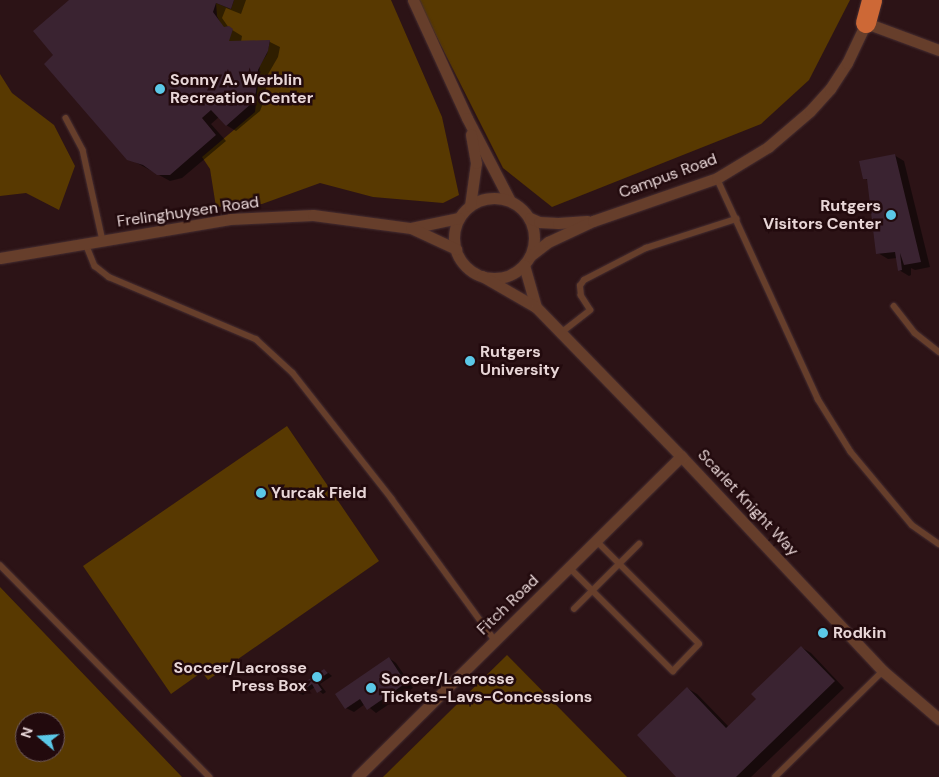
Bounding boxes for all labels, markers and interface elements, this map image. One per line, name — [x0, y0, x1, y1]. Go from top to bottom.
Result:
place label: Sonny A. Werblin Recreation Center — [170, 70, 313, 108]
marker: Sonny A. Werblin Recreation Center — [154, 83, 166, 95]
street label: Campus Road — [616, 149, 720, 203]
street label: Frelinghuysen Road — [116, 193, 260, 231]
place label: Rutgers Visitors Center — [763, 196, 881, 234]
marker: Rutgers Visitors Center — [885, 209, 897, 221]
place label: Rutgers University — [480, 342, 560, 380]
marker: Rutgers University — [464, 355, 476, 367]
street label: Scarlet Knight Way — [694, 446, 802, 560]
place label: Yurcak Field — [271, 483, 367, 503]
marker: Yurcak Field — [255, 487, 267, 499]
street label: Fitch Road — [473, 571, 543, 639]
place label: Rodkin — [833, 623, 886, 643]
marker: Rodkin — [817, 627, 829, 639]
place label: Soccer/Lacrosse Press Box — [174, 658, 307, 696]
place label: Soccer/Lacrosse Tickets-Lavs-Concessions — [381, 669, 592, 707]
marker: Soccer/Lacrosse Press Box — [311, 671, 323, 683]
marker: Soccer/Lacrosse Tickets-Lavs-Concessions — [365, 682, 377, 694]
north arrow — [15, 712, 65, 762]
text: N — [17, 725, 37, 740]

